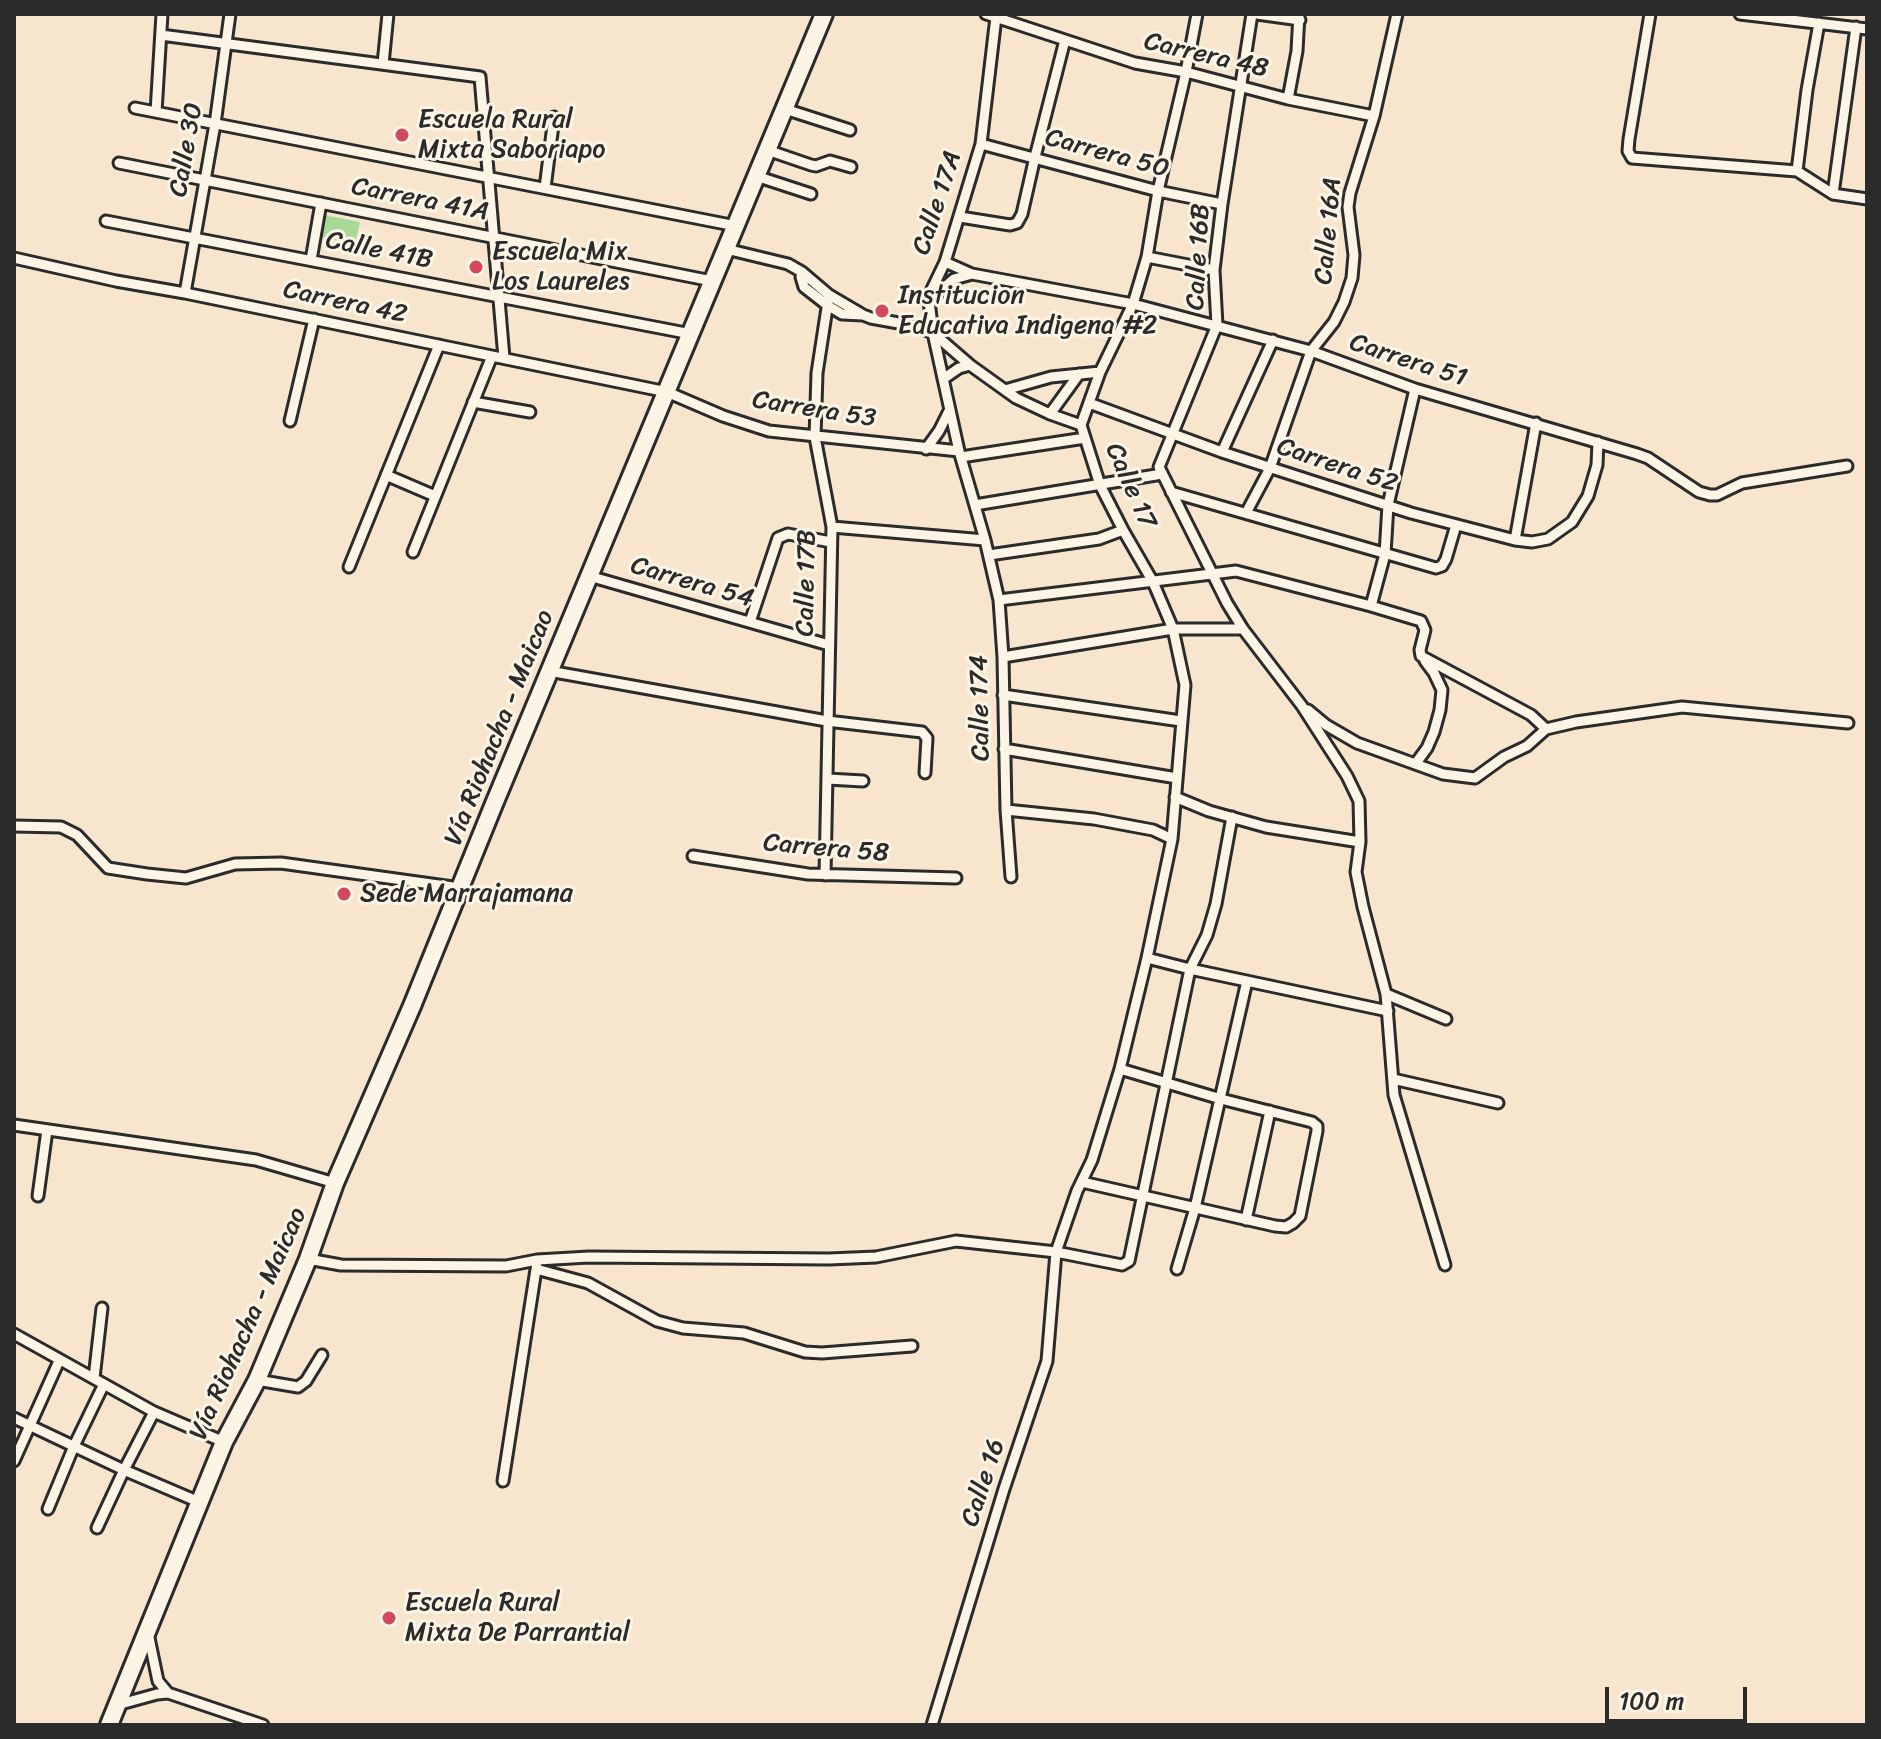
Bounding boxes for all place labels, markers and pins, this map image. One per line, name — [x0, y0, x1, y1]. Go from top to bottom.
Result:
place label: Escuela Rural Mixta Saboriapo — [418, 104, 606, 166]
marker: Escuela Rural Mixta Saboriapo — [393, 126, 411, 144]
place label: Escuela Mix Los Laureles — [492, 236, 630, 298]
marker: Escuela Mix Los Laureles — [467, 258, 485, 276]
place label: Institucion Educativa Indigena #2 — [898, 280, 1157, 342]
marker: Institucion Educativa Indigena #2 — [873, 302, 891, 320]
place label: Sede Marrajamana — [360, 878, 573, 910]
marker: Sede Marrajamana — [335, 885, 353, 903]
place label: Escuela Rural Mixta De Parrantial — [405, 1587, 630, 1648]
marker: Escuela Rural Mixta De Parrantial — [380, 1609, 398, 1627]

